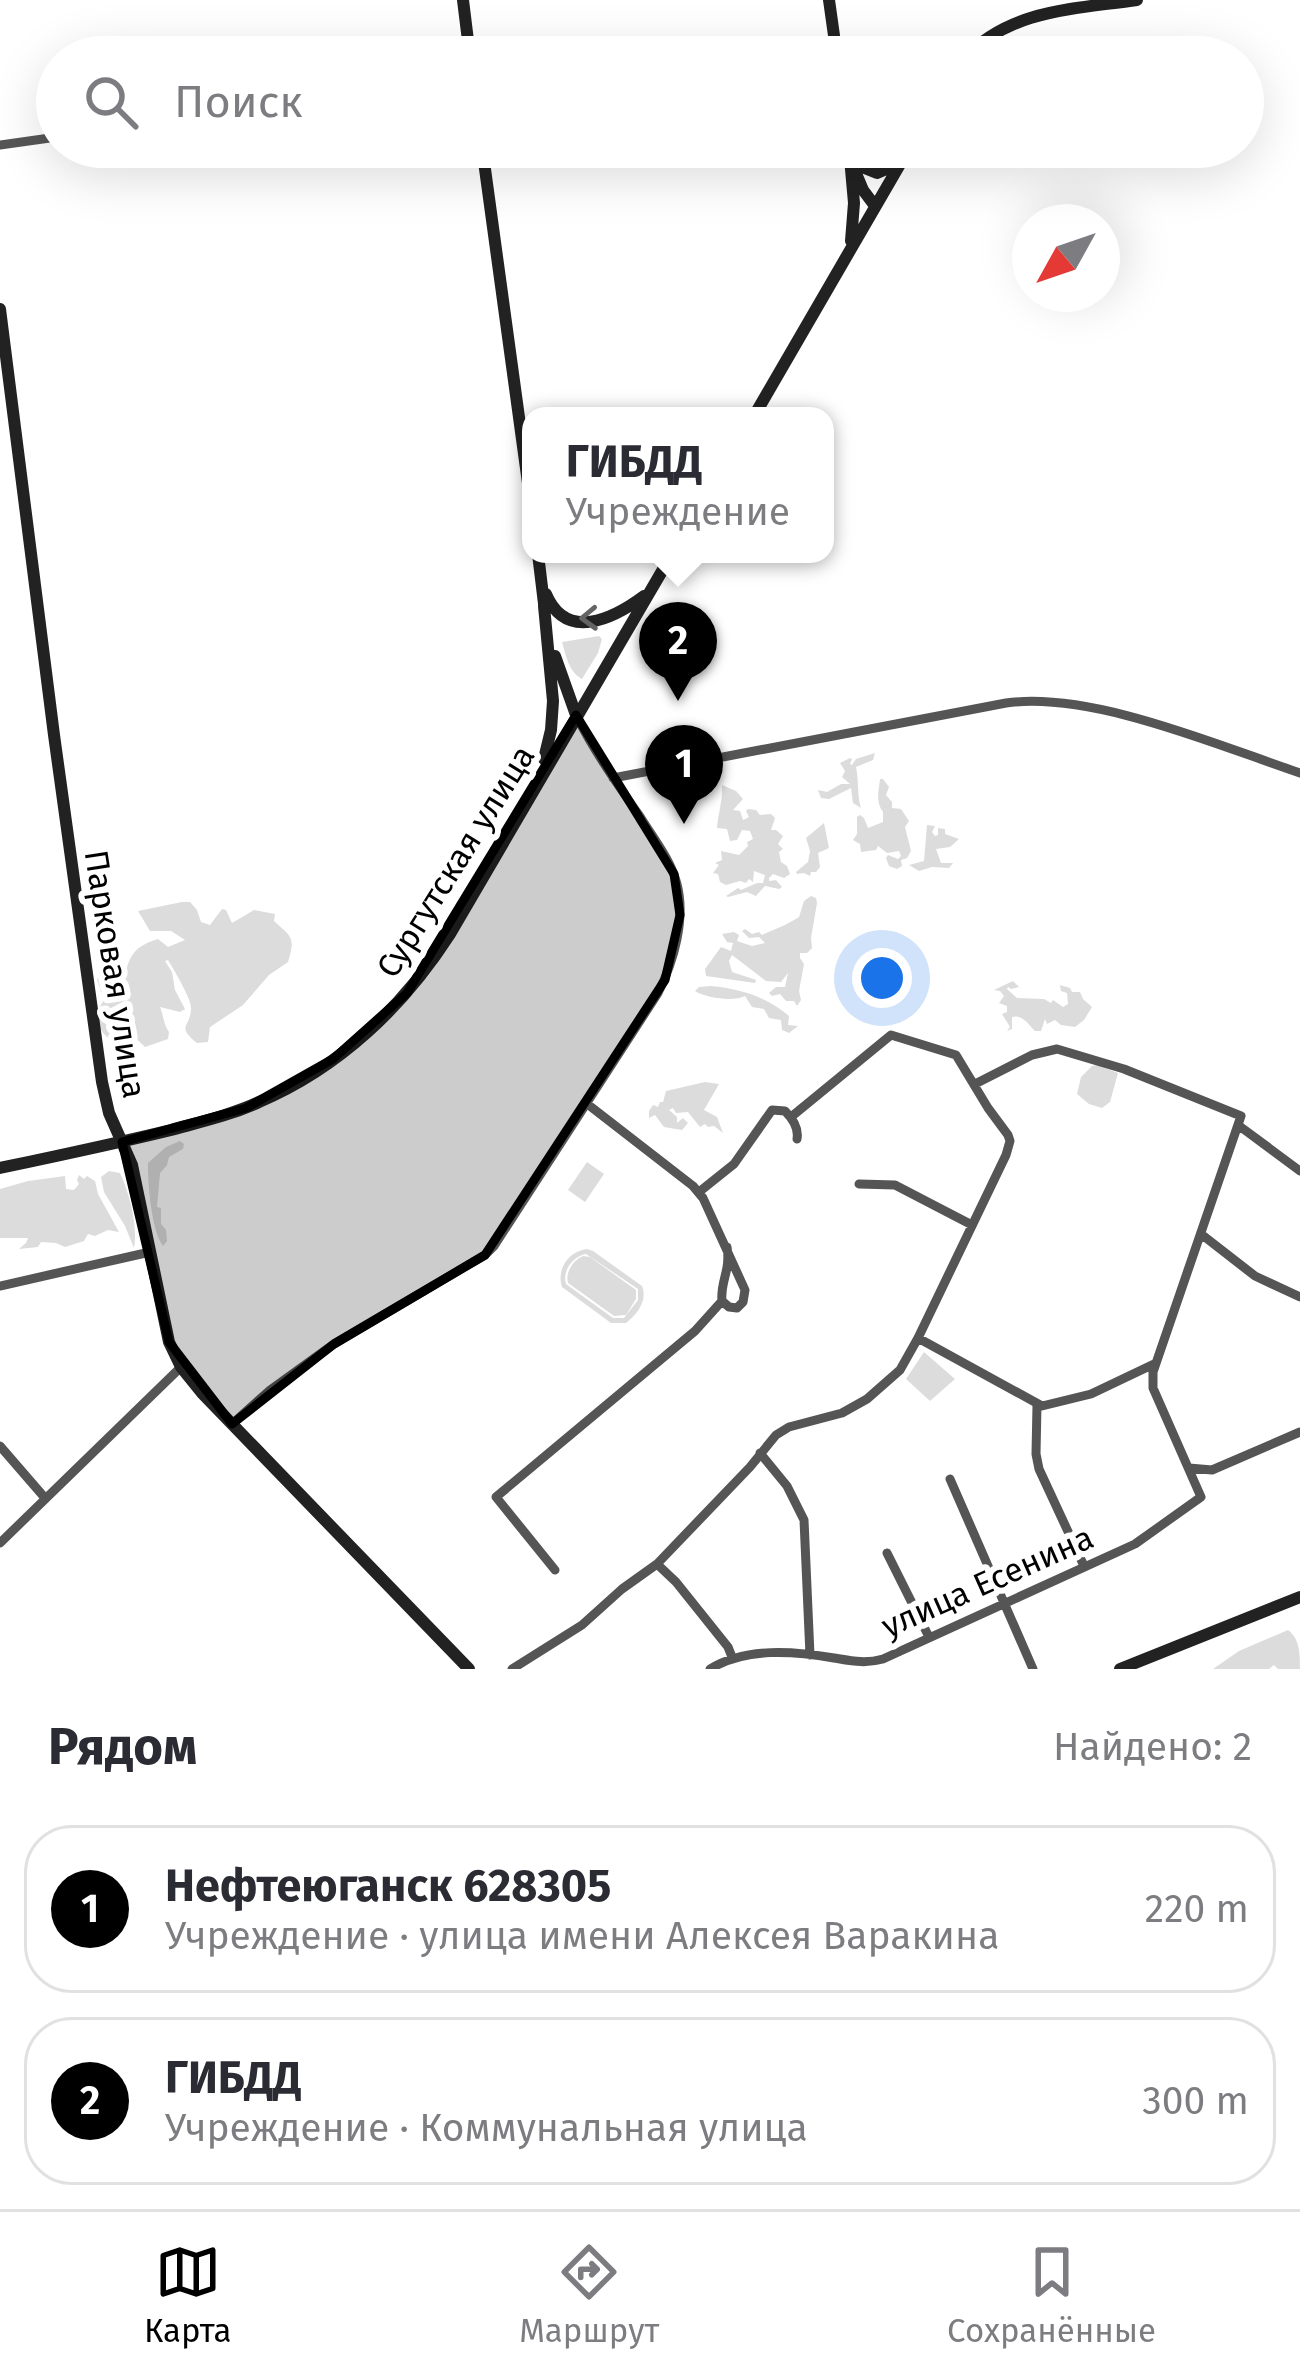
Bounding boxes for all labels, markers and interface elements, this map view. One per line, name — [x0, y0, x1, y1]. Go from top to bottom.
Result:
search box — [36, 36, 1264, 168]
icon: search — [78, 69, 144, 135]
text: Поиск — [174, 75, 303, 129]
north arrow — [1012, 204, 1120, 312]
popup — [522, 407, 834, 563]
text: ГИБДД — [566, 435, 702, 489]
text: Учреждение — [566, 489, 790, 535]
pin: 2 — [639, 602, 717, 701]
one-way arrow — [579, 605, 597, 631]
pin: 1 — [645, 725, 723, 824]
street label: Сургутская улица — [368, 738, 543, 985]
street label: Парковая улица — [76, 847, 154, 1101]
your location — [852, 948, 912, 1008]
street label: улица Есенина — [875, 1517, 1100, 1646]
text: Рядом — [48, 1716, 197, 1778]
text: Найдено: 2 — [1053, 1724, 1252, 1770]
text: Нефтеюганск 628305 — [165, 1859, 611, 1913]
text: 1 — [81, 1886, 99, 1932]
text: 220 m — [1145, 1886, 1249, 1932]
text: Учреждение · улица имени Алексея Варакина — [165, 1913, 999, 1959]
text: ГИБДД — [165, 2051, 301, 2105]
text: 2 — [80, 2078, 100, 2124]
text: 300 m — [1142, 2078, 1249, 2124]
text: Учреждение · Коммунальная улица — [165, 2105, 808, 2151]
tab: Карта — [144, 2239, 231, 2351]
tab: Маршрут — [519, 2239, 659, 2351]
tab: Сохранённые — [947, 2239, 1156, 2351]

